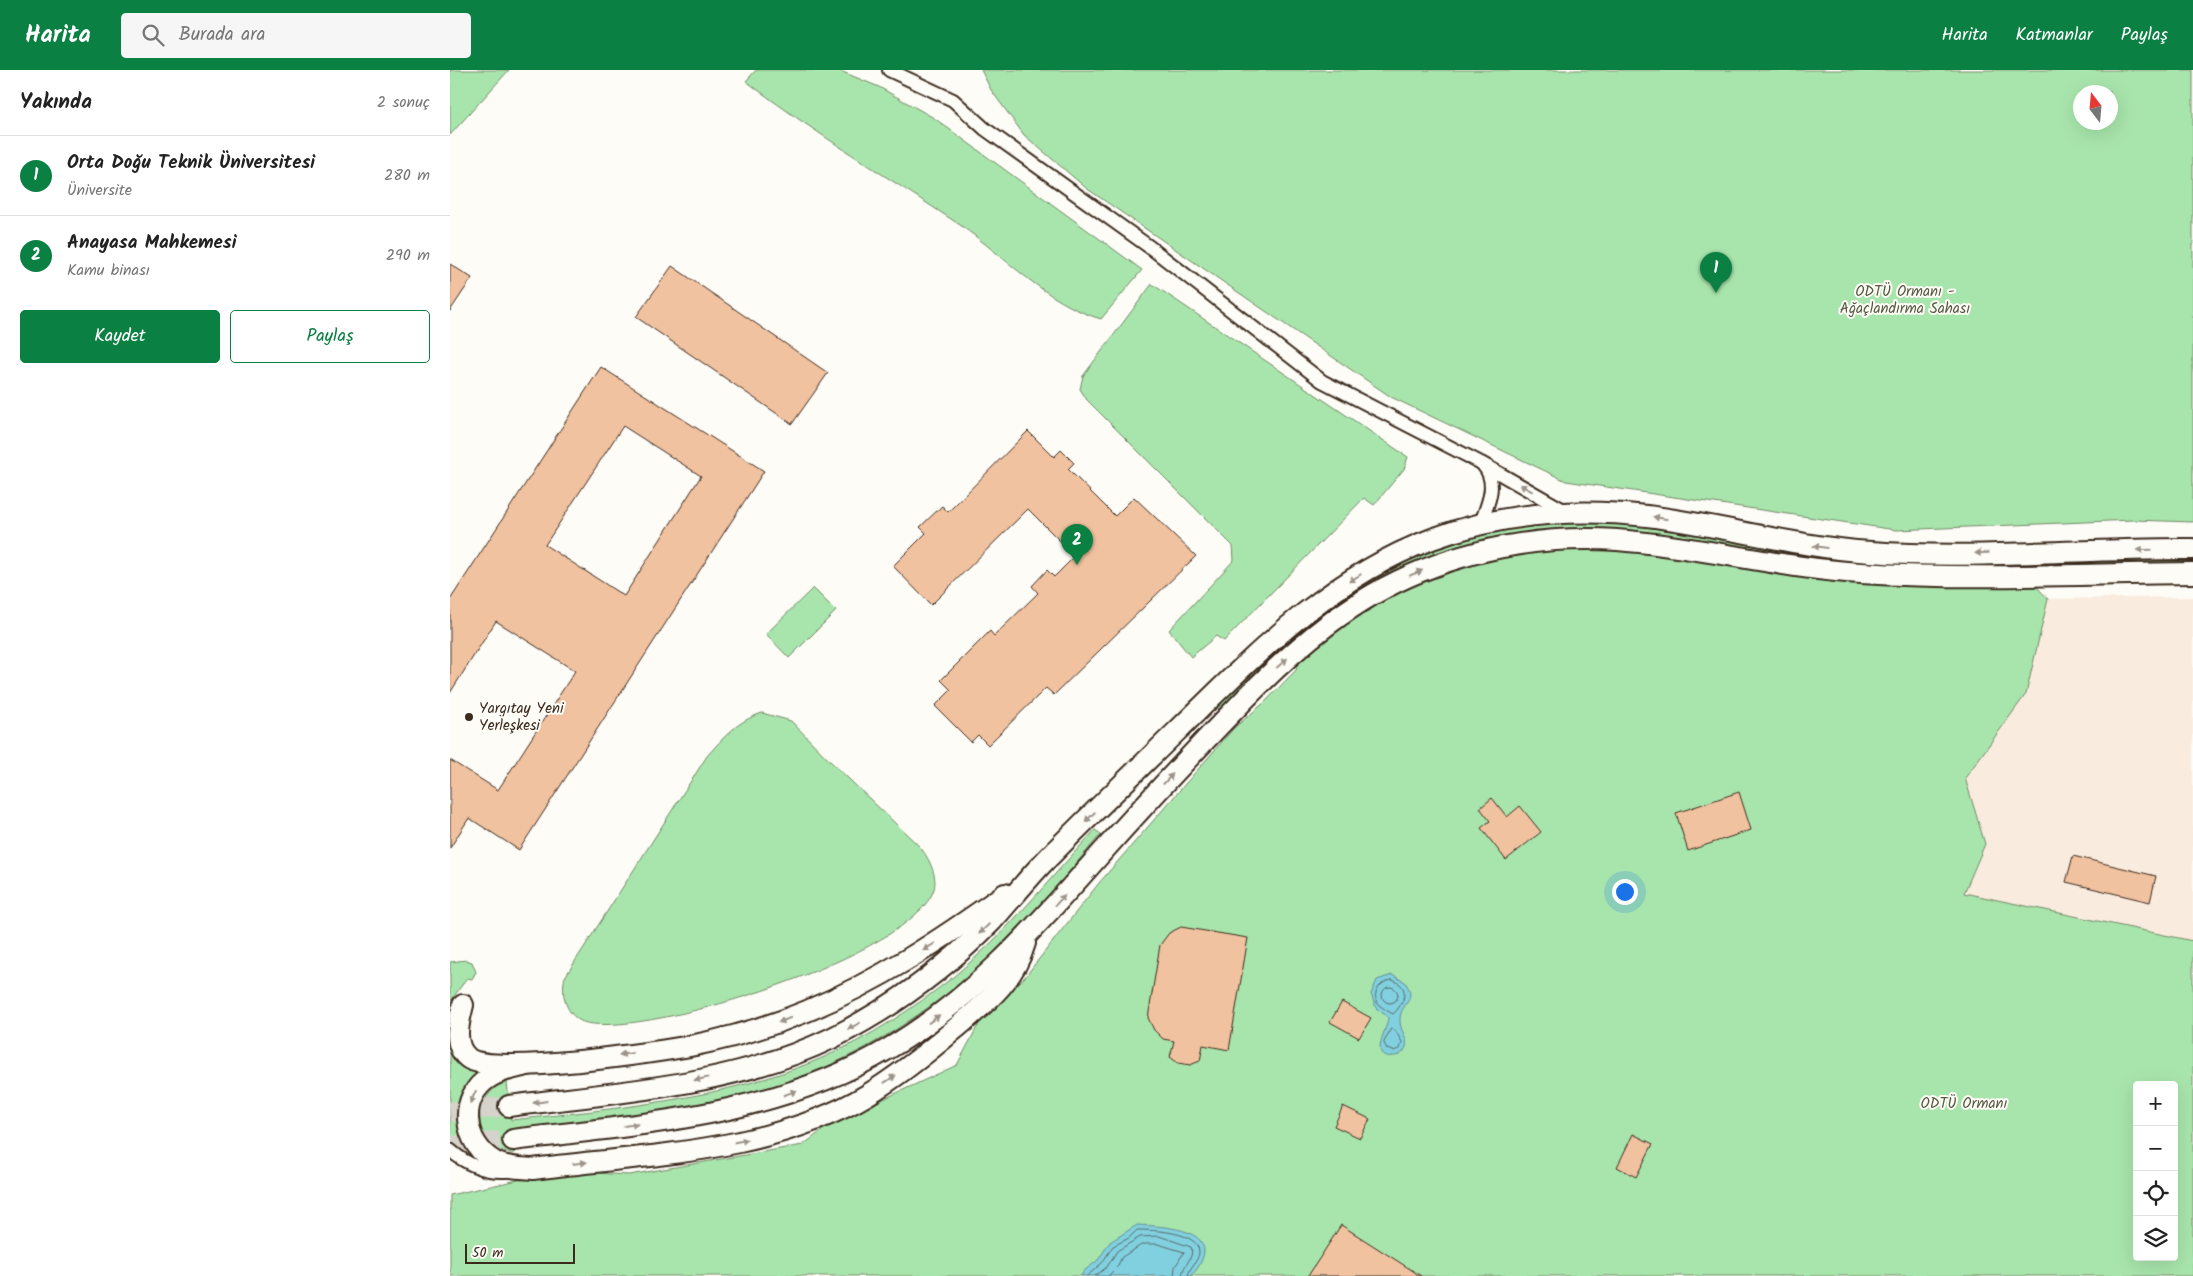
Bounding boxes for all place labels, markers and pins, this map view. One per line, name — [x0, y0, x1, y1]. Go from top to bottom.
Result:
pin: 1 — [1700, 252, 1732, 293]
pin: 2 — [1061, 524, 1093, 565]
place label: Yargıtay Yeni Yerleşkesi — [479, 697, 565, 738]
marker: Yargıtay Yeni Yerleşkesi — [463, 711, 475, 723]

